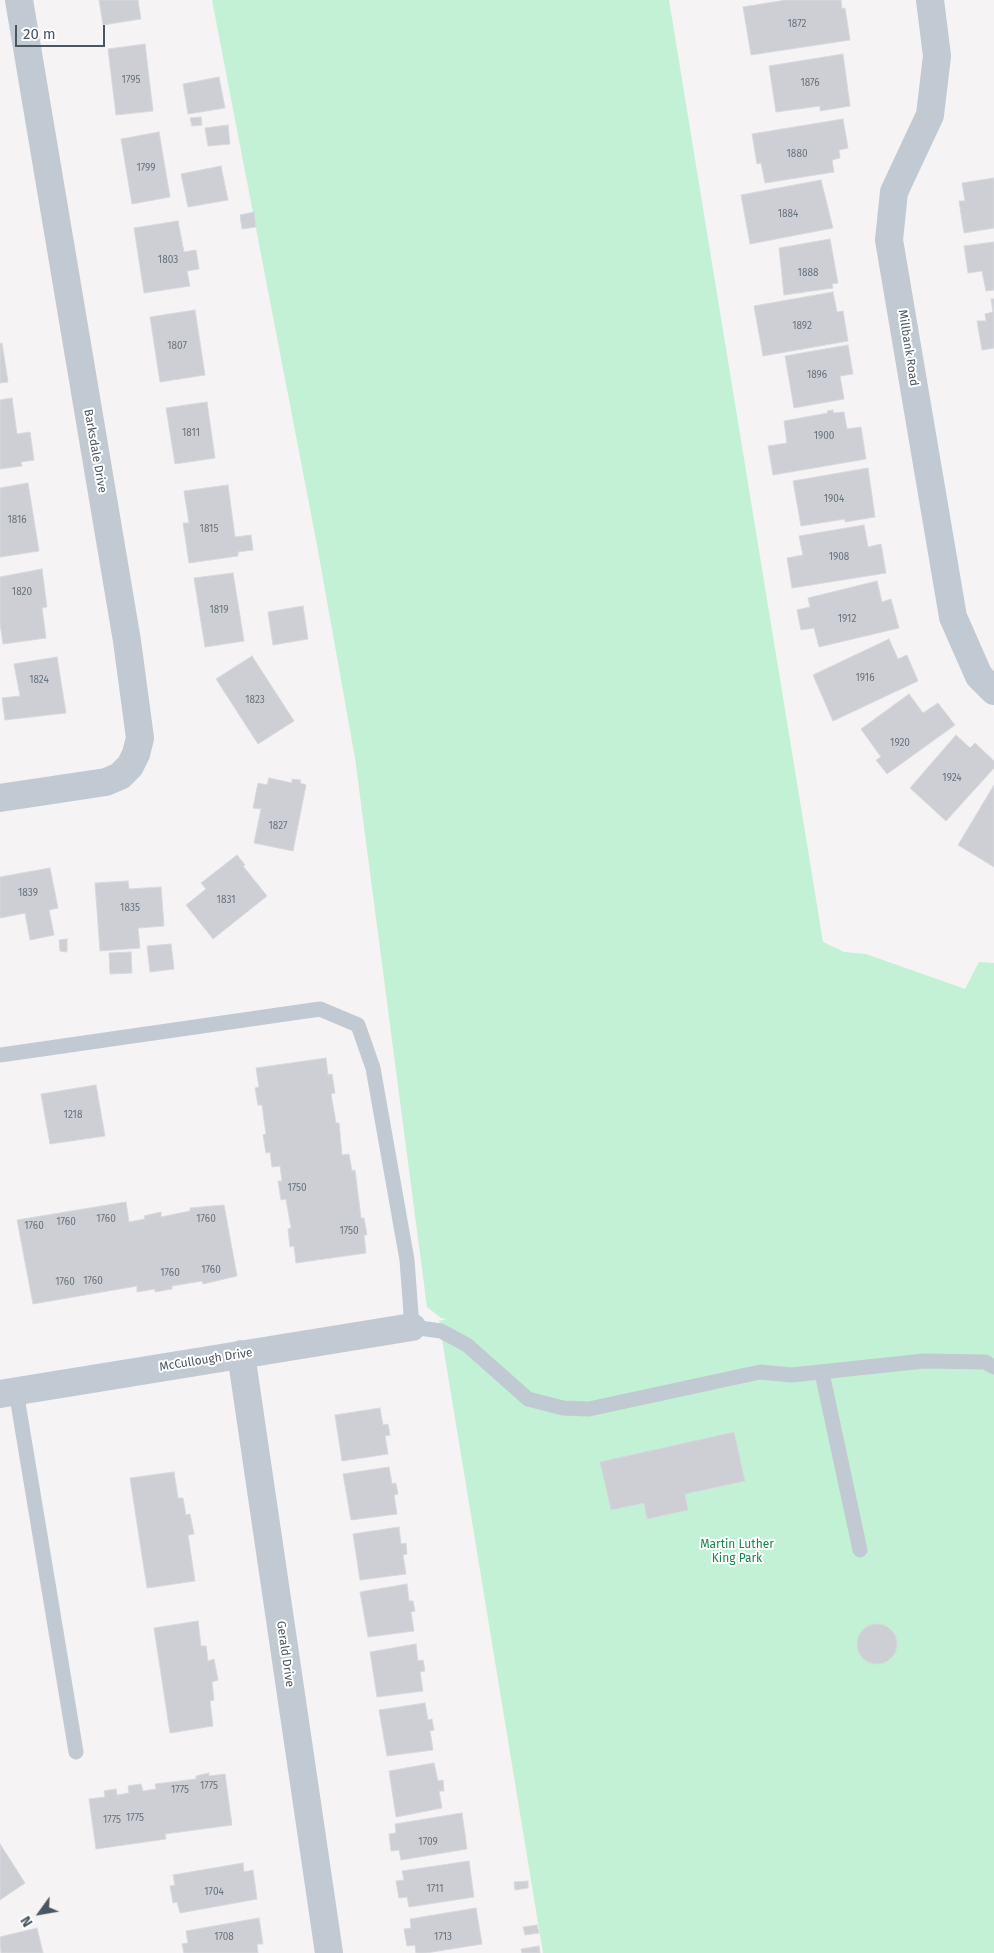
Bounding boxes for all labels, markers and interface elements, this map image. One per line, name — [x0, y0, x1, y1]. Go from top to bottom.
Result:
scale bar — [18, 15, 108, 47]
house number: 1872 — [788, 18, 806, 30]
text: 20 m — [23, 25, 56, 43]
house number: 1795 — [122, 74, 140, 86]
house number: 1876 — [800, 77, 820, 89]
house number: 1880 — [787, 148, 807, 160]
house number: 1799 — [136, 162, 156, 174]
house number: 1884 — [778, 208, 798, 220]
house number: 1803 — [158, 254, 178, 266]
house number: 1888 — [798, 267, 818, 279]
street label: Millbank Road — [895, 309, 921, 387]
house number: 1892 — [792, 320, 812, 332]
house number: 1807 — [167, 340, 187, 352]
house number: 1896 — [807, 369, 827, 381]
street label: Barksdale Drive — [81, 408, 109, 494]
house number: 1811 — [182, 427, 200, 439]
house number: 1900 — [814, 430, 834, 442]
house number: 1904 — [824, 493, 844, 505]
house number: 1816 — [7, 514, 27, 526]
house number: 1815 — [200, 523, 218, 535]
house number: 1908 — [829, 551, 849, 563]
house number: 1820 — [12, 586, 32, 598]
house number: 1819 — [209, 604, 229, 616]
house number: 1912 — [838, 613, 856, 625]
house number: 1916 — [855, 672, 875, 684]
house number: 1824 — [29, 674, 49, 686]
house number: 1823 — [245, 694, 265, 706]
house number: 1920 — [890, 737, 910, 749]
house number: 1924 — [942, 772, 962, 784]
house number: 1827 — [268, 820, 288, 832]
house number: 1839 — [18, 887, 38, 899]
house number: 1831 — [217, 894, 235, 906]
house number: 1835 — [120, 902, 140, 914]
house number: 1218 — [64, 1109, 82, 1121]
house number: 1750 — [287, 1182, 307, 1194]
house number: 1760 — [96, 1213, 116, 1225]
house number: 1760 — [196, 1213, 216, 1225]
house number: 1760 — [56, 1216, 76, 1228]
house number: 1760 — [24, 1220, 44, 1232]
house number: 1750 — [339, 1225, 359, 1237]
house number: 1760 — [201, 1264, 221, 1276]
house number: 1760 — [160, 1267, 180, 1279]
house number: 1760 — [83, 1275, 103, 1287]
house number: 1760 — [55, 1276, 75, 1288]
street label: McCullough Drive — [158, 1346, 254, 1374]
park label: Martin Luther King Park — [700, 1538, 774, 1566]
street label: Gerald Drive — [273, 1620, 297, 1688]
house number: 1775 — [200, 1780, 218, 1792]
house number: 1775 — [171, 1784, 189, 1796]
house number: 1775 — [126, 1812, 144, 1824]
house number: 1775 — [103, 1814, 121, 1826]
house number: 1709 — [418, 1836, 438, 1848]
house number: 1711 — [426, 1883, 444, 1895]
house number: 1704 — [204, 1886, 224, 1898]
north arrow — [15, 1888, 65, 1938]
text: N — [17, 1913, 37, 1930]
house number: 1708 — [214, 1931, 234, 1943]
house number: 1713 — [434, 1931, 452, 1943]

